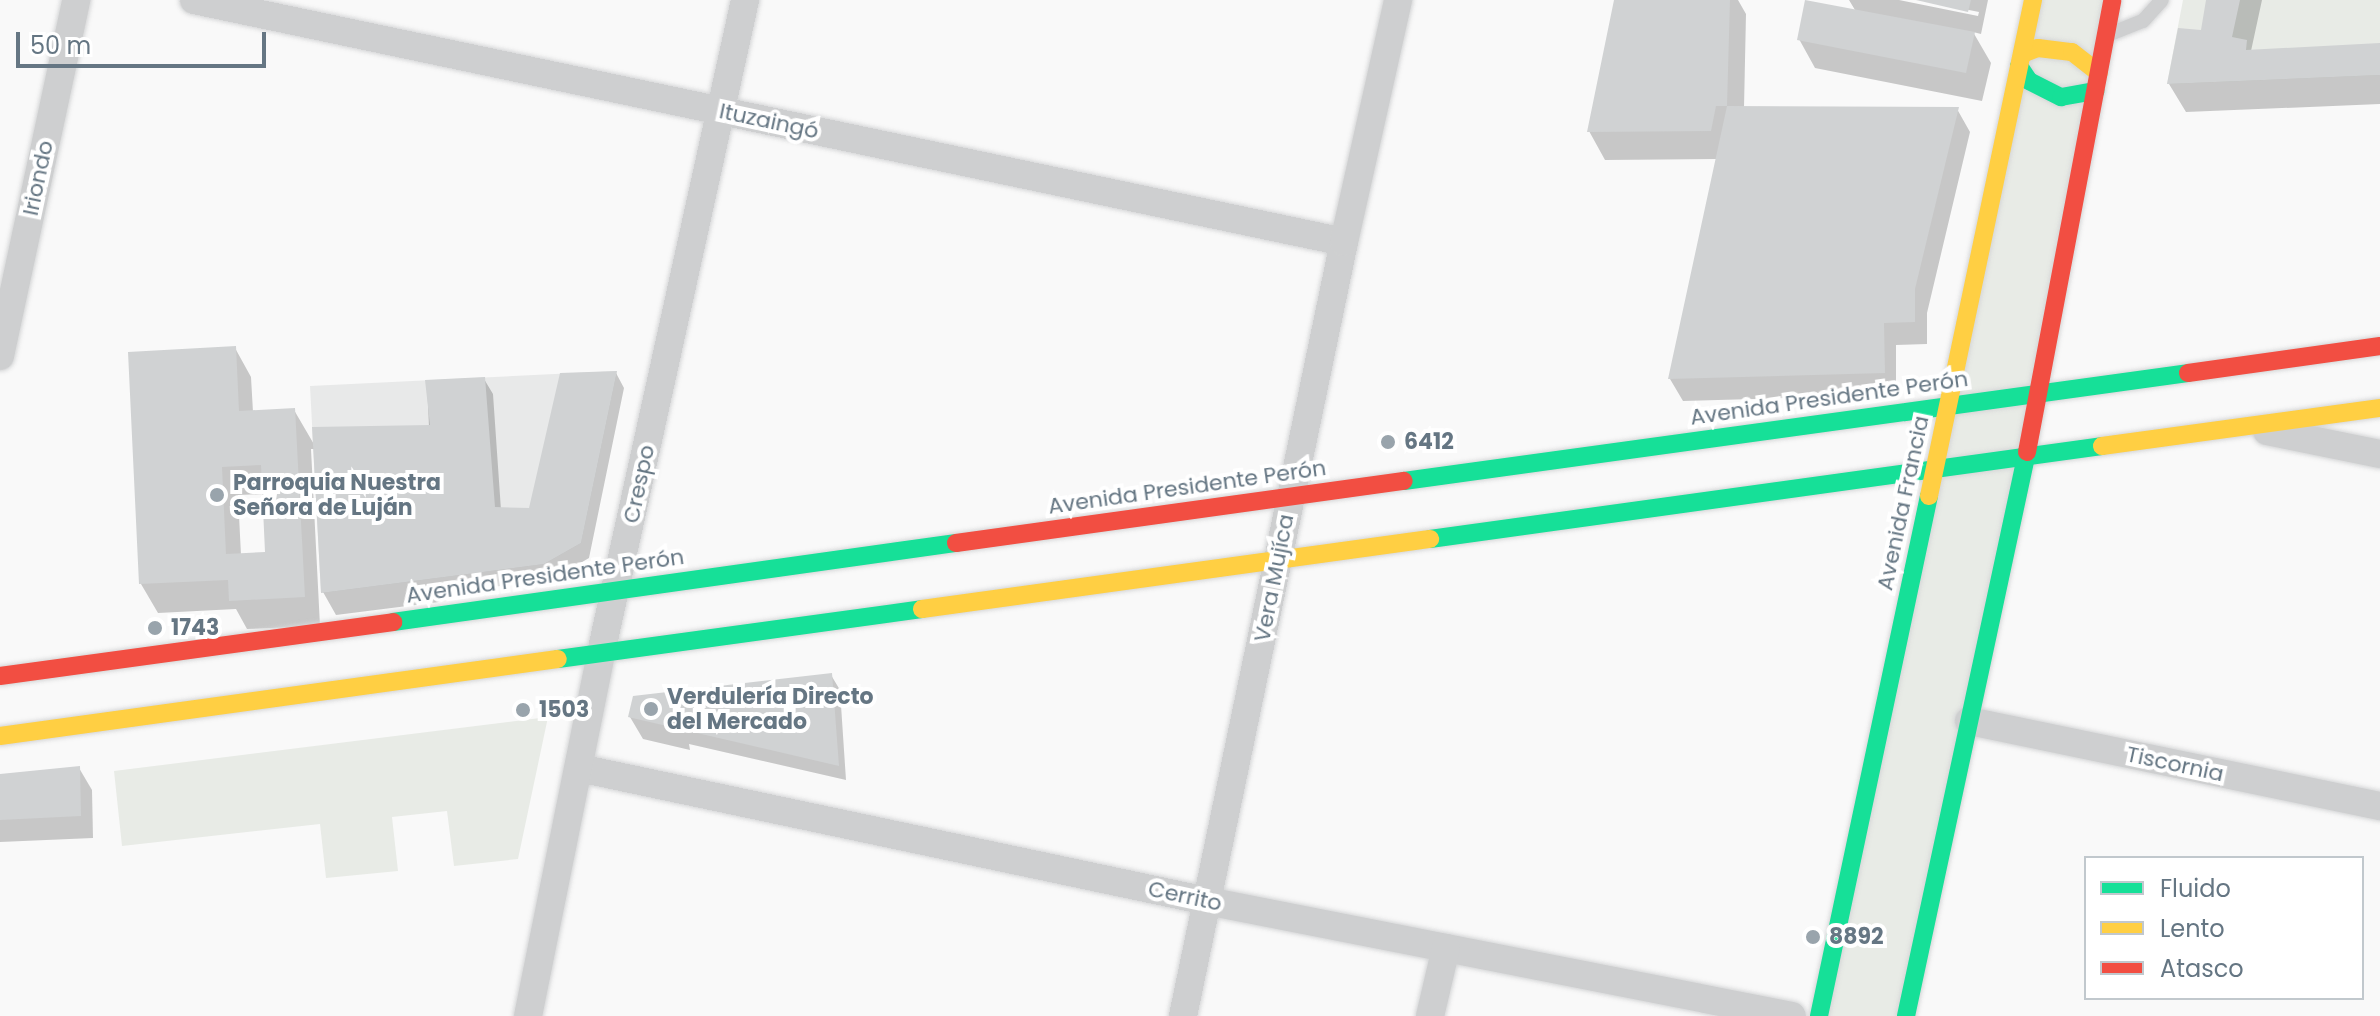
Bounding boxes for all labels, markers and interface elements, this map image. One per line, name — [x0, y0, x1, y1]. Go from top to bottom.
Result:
scale bar — [20, 16, 270, 66]
text: 50 m — [30, 29, 91, 62]
street label: Ituzaingó — [717, 98, 821, 144]
street label: Iriondo — [17, 138, 59, 218]
street label: Avenida Presidente Perón — [1688, 365, 1970, 431]
street label: Avenida Francia — [1872, 413, 1934, 593]
place label: 6412 — [1404, 429, 1454, 455]
marker: 6412 — [1379, 433, 1397, 451]
street label: Crespo — [618, 442, 660, 526]
street label: Avenida Presidente Perón — [1046, 454, 1328, 520]
place label: Parroquia Nuestra Señora de Luján — [233, 469, 441, 520]
marker: Parroquia Nuestra Señora de Luján — [208, 486, 226, 504]
street label: Vera Mujíca — [1249, 512, 1299, 644]
street label: Avenida Presidente Perón — [404, 543, 686, 609]
place label: 1743 — [171, 615, 219, 641]
marker: 1743 — [146, 619, 164, 637]
place label: Verdulería Directo del Mercado — [667, 683, 874, 734]
place label: 1503 — [539, 697, 589, 723]
marker: Verdulería Directo del Mercado — [642, 700, 660, 718]
marker: 1503 — [514, 701, 532, 719]
street label: Tiscornia — [2124, 741, 2226, 787]
legend — [2084, 856, 2364, 1000]
text: Fluido — [2160, 872, 2231, 905]
street label: Cerrito — [1146, 875, 1224, 917]
text: Lento — [2160, 912, 2225, 945]
place label: 8892 — [1829, 924, 1884, 950]
marker: 8892 — [1804, 928, 1822, 946]
text: Atasco — [2160, 952, 2244, 985]

